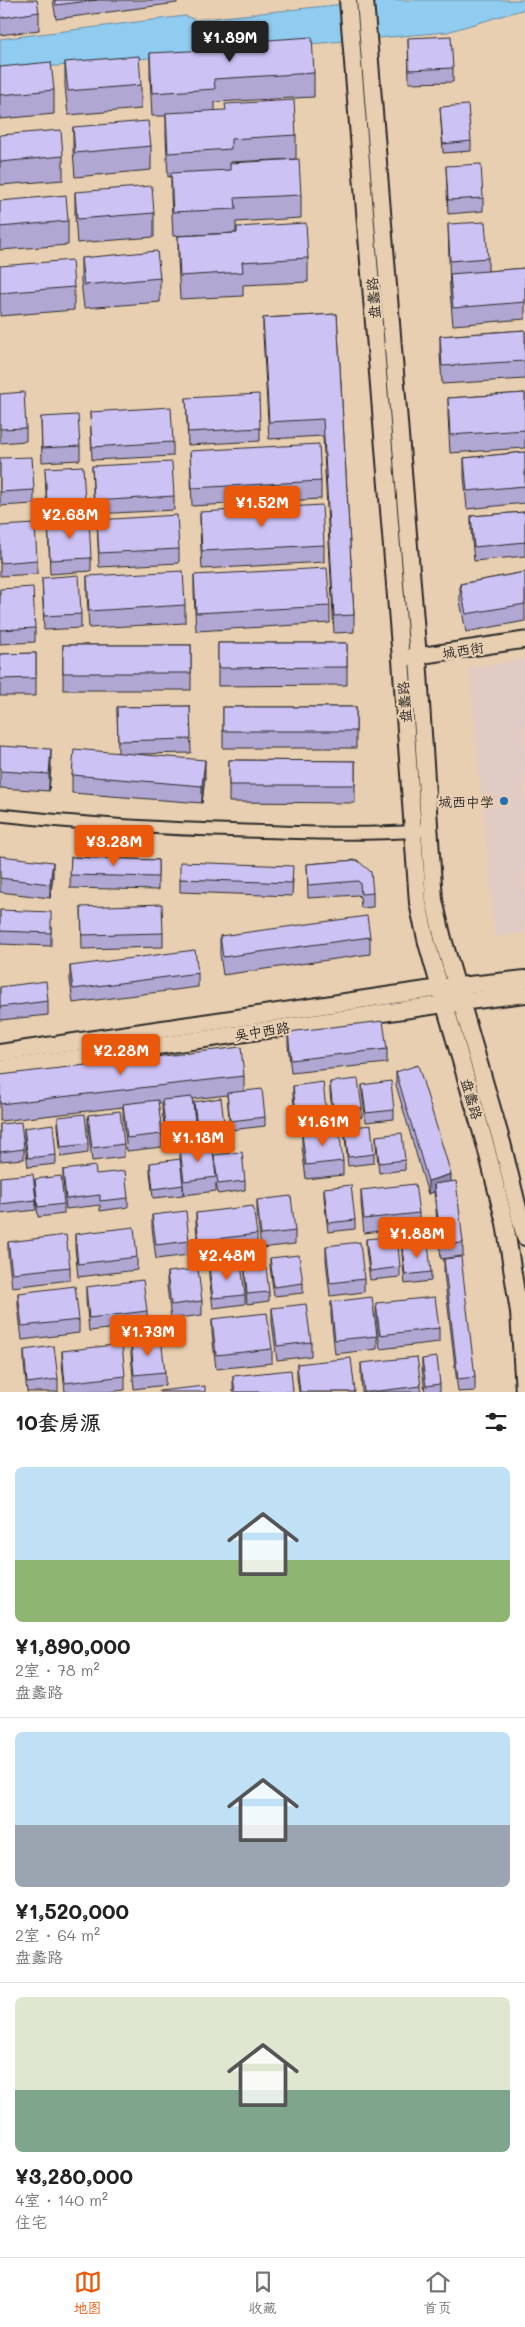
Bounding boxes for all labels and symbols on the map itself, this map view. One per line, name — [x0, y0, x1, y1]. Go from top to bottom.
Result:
pin: ¥1.89M — [189, 20, 271, 63]
street label: 盘蠡路 — [362, 276, 384, 320]
pin: ¥1.52M — [221, 486, 303, 528]
pin: ¥2.68M — [29, 498, 111, 540]
street label: 城西街 — [441, 637, 485, 663]
street label: 盘蠡路 — [393, 680, 415, 724]
place label: 城西中学 — [438, 792, 494, 811]
marker: 城西中学 — [498, 795, 510, 807]
pin: ¥3.28M — [73, 824, 155, 867]
street label: 吴中西路 — [233, 1017, 291, 1045]
pin: ¥2.28M — [80, 1034, 162, 1076]
street label: 盘蠡路 — [457, 1076, 487, 1122]
pin: ¥1.61M — [282, 1104, 364, 1147]
pin: ¥1.18M — [157, 1120, 239, 1163]
pin: ¥1.88M — [376, 1216, 458, 1259]
pin: ¥2.48M — [186, 1238, 268, 1281]
pin: ¥1.73M — [107, 1314, 189, 1357]

